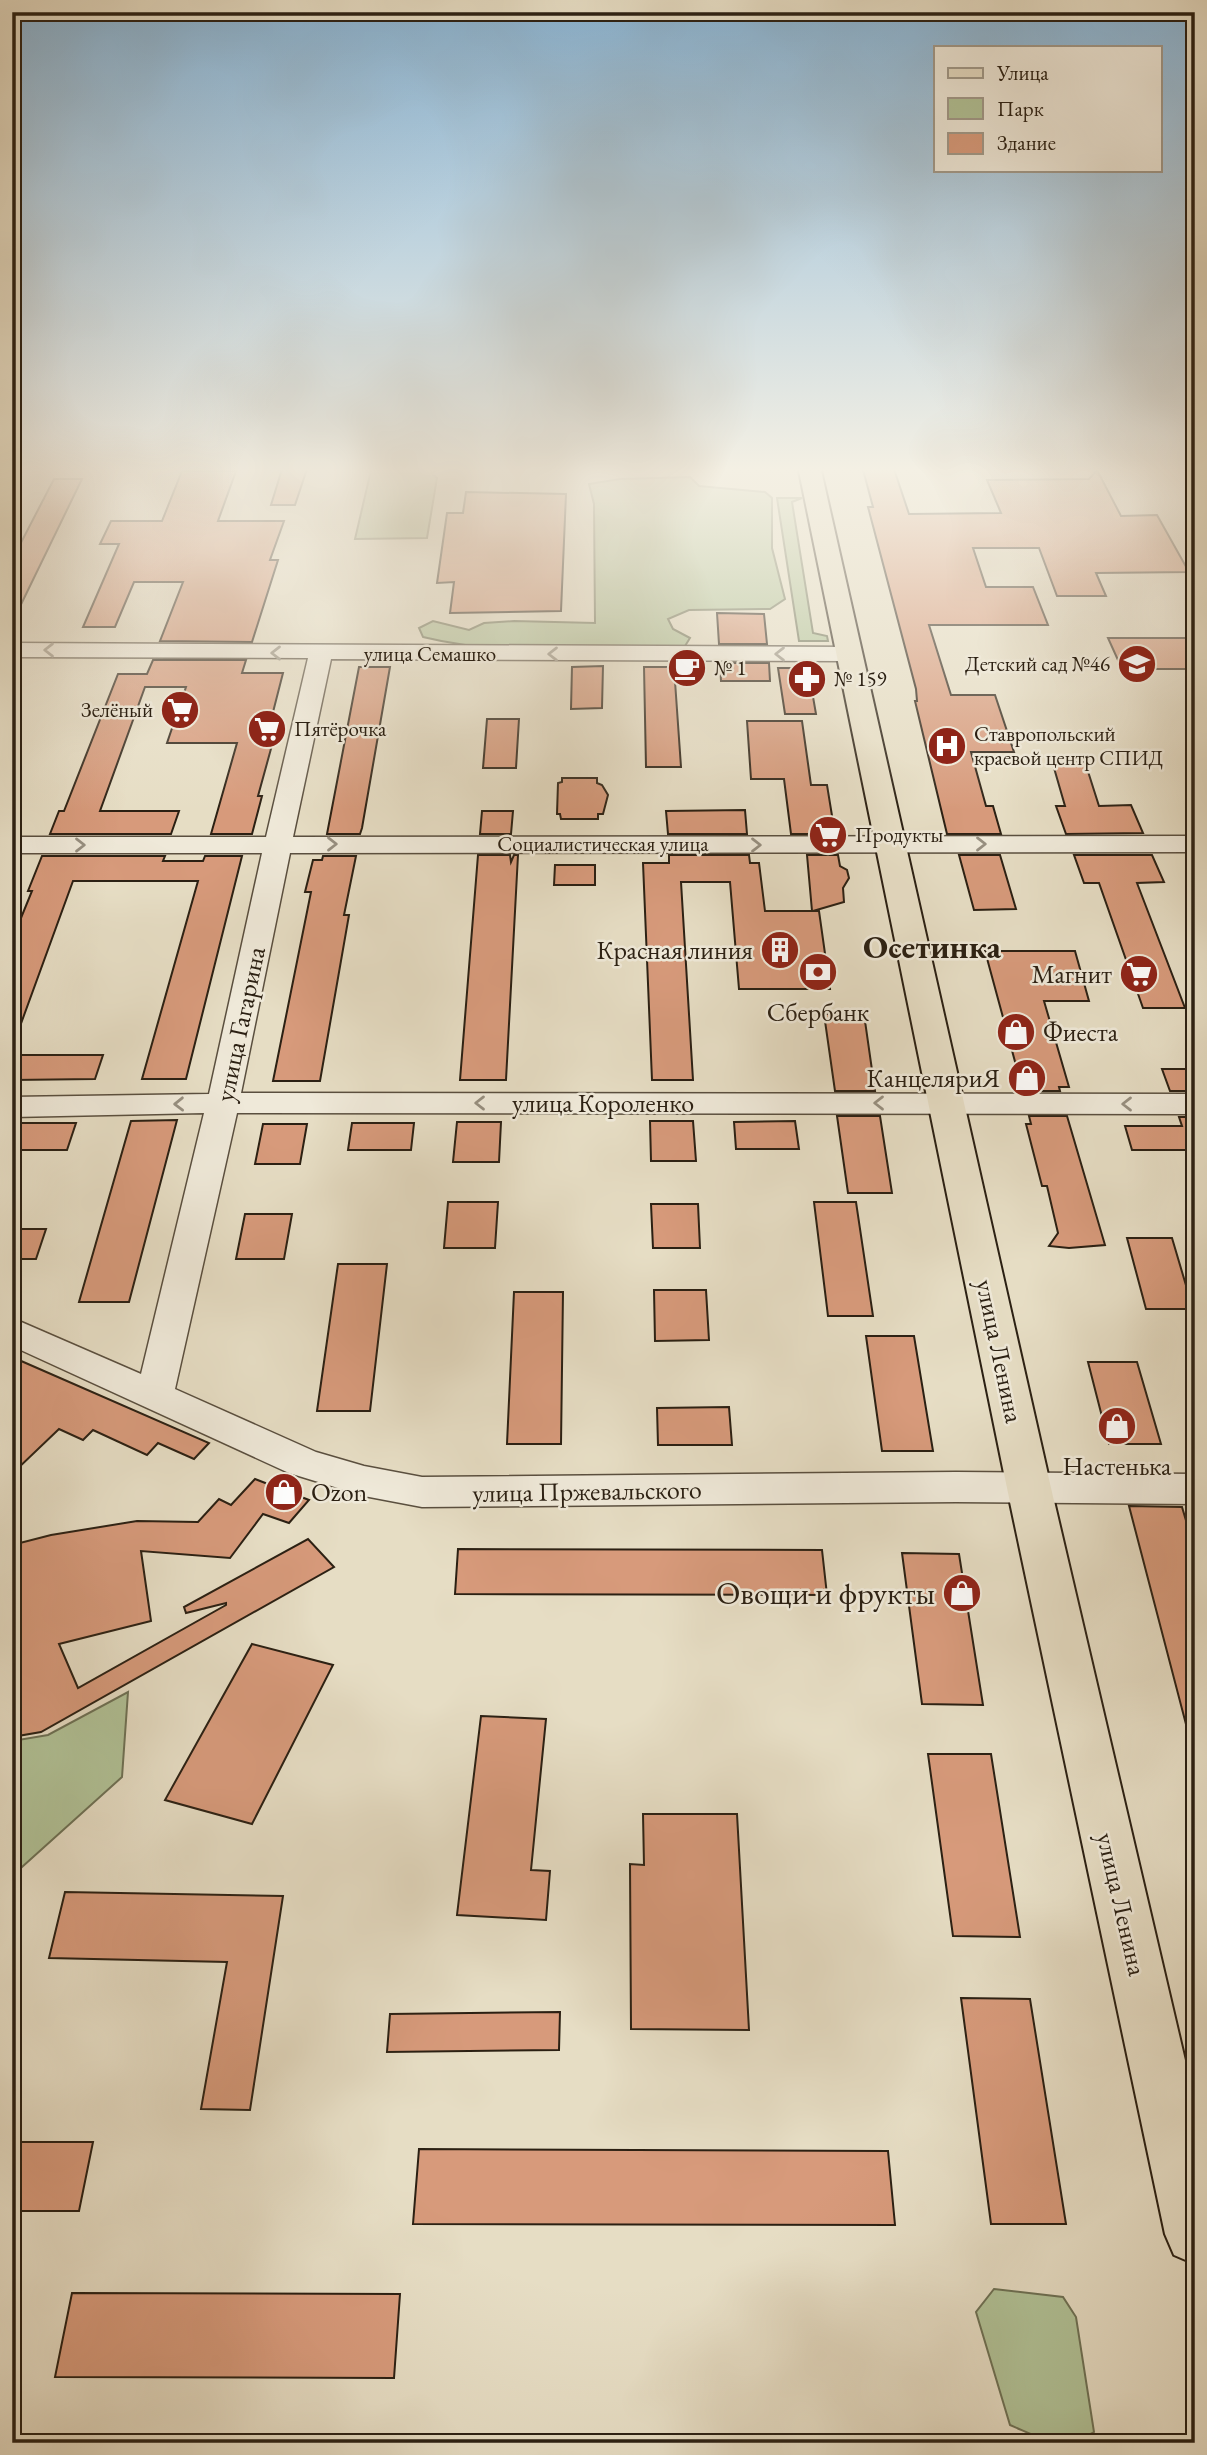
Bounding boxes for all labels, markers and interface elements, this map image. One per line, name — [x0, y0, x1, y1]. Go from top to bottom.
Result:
legend — [934, 46, 1162, 172]
text: Улица — [996, 59, 1049, 86]
text: Парк — [997, 95, 1044, 122]
text: Здание — [997, 129, 1056, 156]
street label: улица Семашко — [364, 640, 496, 667]
one-way arrow — [43, 642, 53, 658]
school or university icon: Детский сад №46 — [1116, 643, 1158, 685]
one-way arrow — [270, 645, 281, 661]
one-way arrow — [547, 646, 557, 662]
one-way arrow — [774, 646, 785, 662]
cafe icon: № 1 — [666, 647, 708, 689]
place label: Детский сад №46 — [965, 650, 1110, 677]
place label: № 1 — [714, 654, 747, 681]
pharmacy icon: № 159 — [786, 658, 828, 700]
place label: № 159 — [834, 665, 887, 692]
supermarket icon: Зелёный — [159, 689, 201, 731]
place label: Зелёный — [81, 696, 153, 723]
supermarket icon: Пятёрочка — [246, 708, 288, 750]
place label: Пятёрочка — [294, 715, 387, 742]
place label: Ставропольский краевой центр СПИД — [974, 720, 1163, 771]
hospital icon: Ставропольский краевой центр СПИД — [926, 725, 968, 767]
supermarket icon: Продукты — [807, 814, 849, 856]
place label: Продукты — [855, 821, 944, 848]
street label: Социалистическая улица — [497, 830, 709, 857]
one-way arrow — [328, 836, 338, 852]
one-way arrow — [76, 837, 86, 853]
one-way arrow — [751, 837, 762, 853]
one-way arrow — [976, 837, 987, 852]
district label: Осетинка — [863, 925, 1001, 968]
building icon: Красная линия — [759, 929, 801, 971]
place label: Красная линия — [596, 933, 753, 967]
street label: улица Гагарина — [207, 943, 273, 1105]
bank icon: Сбербанк — [797, 951, 839, 993]
supermarket icon: Магнит — [1118, 953, 1160, 995]
place label: Магнит — [1032, 957, 1112, 991]
place label: Сбербанк — [767, 995, 870, 1029]
shop icon: Фиеста — [995, 1011, 1037, 1053]
place label: Фиеста — [1043, 1015, 1119, 1049]
shop icon: КанцеляриЯ — [1006, 1057, 1048, 1099]
place label: КанцеляриЯ — [867, 1061, 1000, 1095]
street label: улица Короленко — [512, 1086, 694, 1120]
one-way arrow — [474, 1095, 484, 1111]
one-way arrow — [873, 1095, 883, 1111]
one-way arrow — [173, 1096, 183, 1112]
one-way arrow — [1121, 1096, 1131, 1112]
street label: улица Ленина — [968, 1276, 1032, 1426]
shop icon: Настенька — [1096, 1405, 1138, 1447]
place label: Настенька — [1063, 1449, 1172, 1483]
shop icon: Ozon — [263, 1471, 305, 1513]
street label: улица Пржевальского — [472, 1472, 702, 1510]
place label: Ozon — [311, 1475, 368, 1509]
place label: Овощи и фрукты — [716, 1572, 935, 1614]
shop icon: Овощи и фрукты — [941, 1572, 983, 1614]
street label: улица Ленина — [1089, 1829, 1155, 1979]

